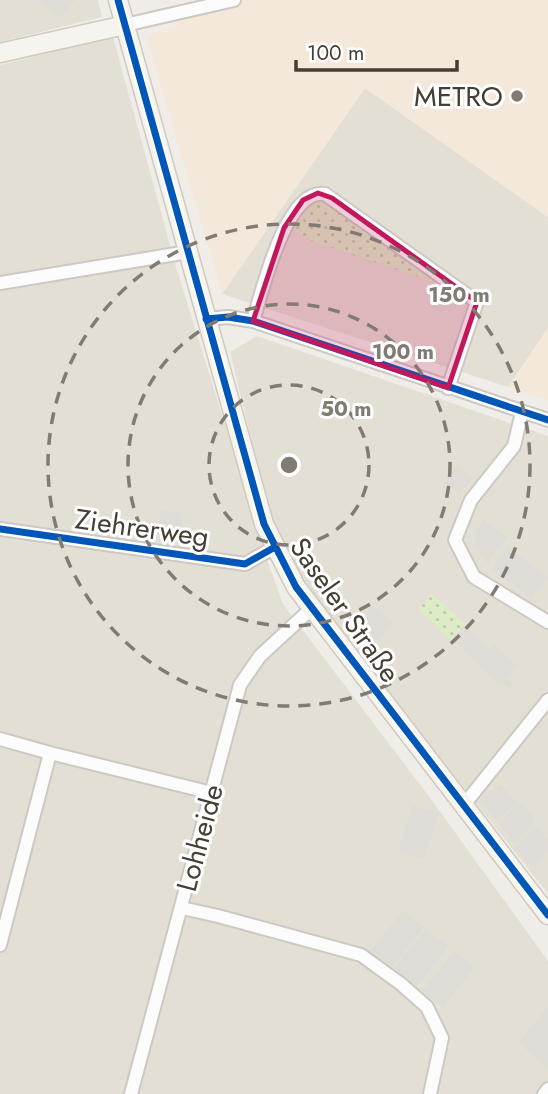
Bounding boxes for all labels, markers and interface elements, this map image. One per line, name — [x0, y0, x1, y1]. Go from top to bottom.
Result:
scale bar — [296, 28, 457, 72]
text: 100 m — [307, 38, 364, 68]
place label: METRO — [414, 76, 503, 117]
marker: METRO — [509, 88, 525, 104]
text: 150 m — [428, 280, 490, 310]
text: 100 m — [372, 337, 434, 367]
text: 50 m — [321, 394, 371, 424]
centre of rings — [277, 453, 301, 477]
street label: Ziehrerweg — [72, 498, 212, 558]
street label: Saseler Straße — [280, 529, 410, 691]
street label: Lohheide — [166, 780, 234, 896]

